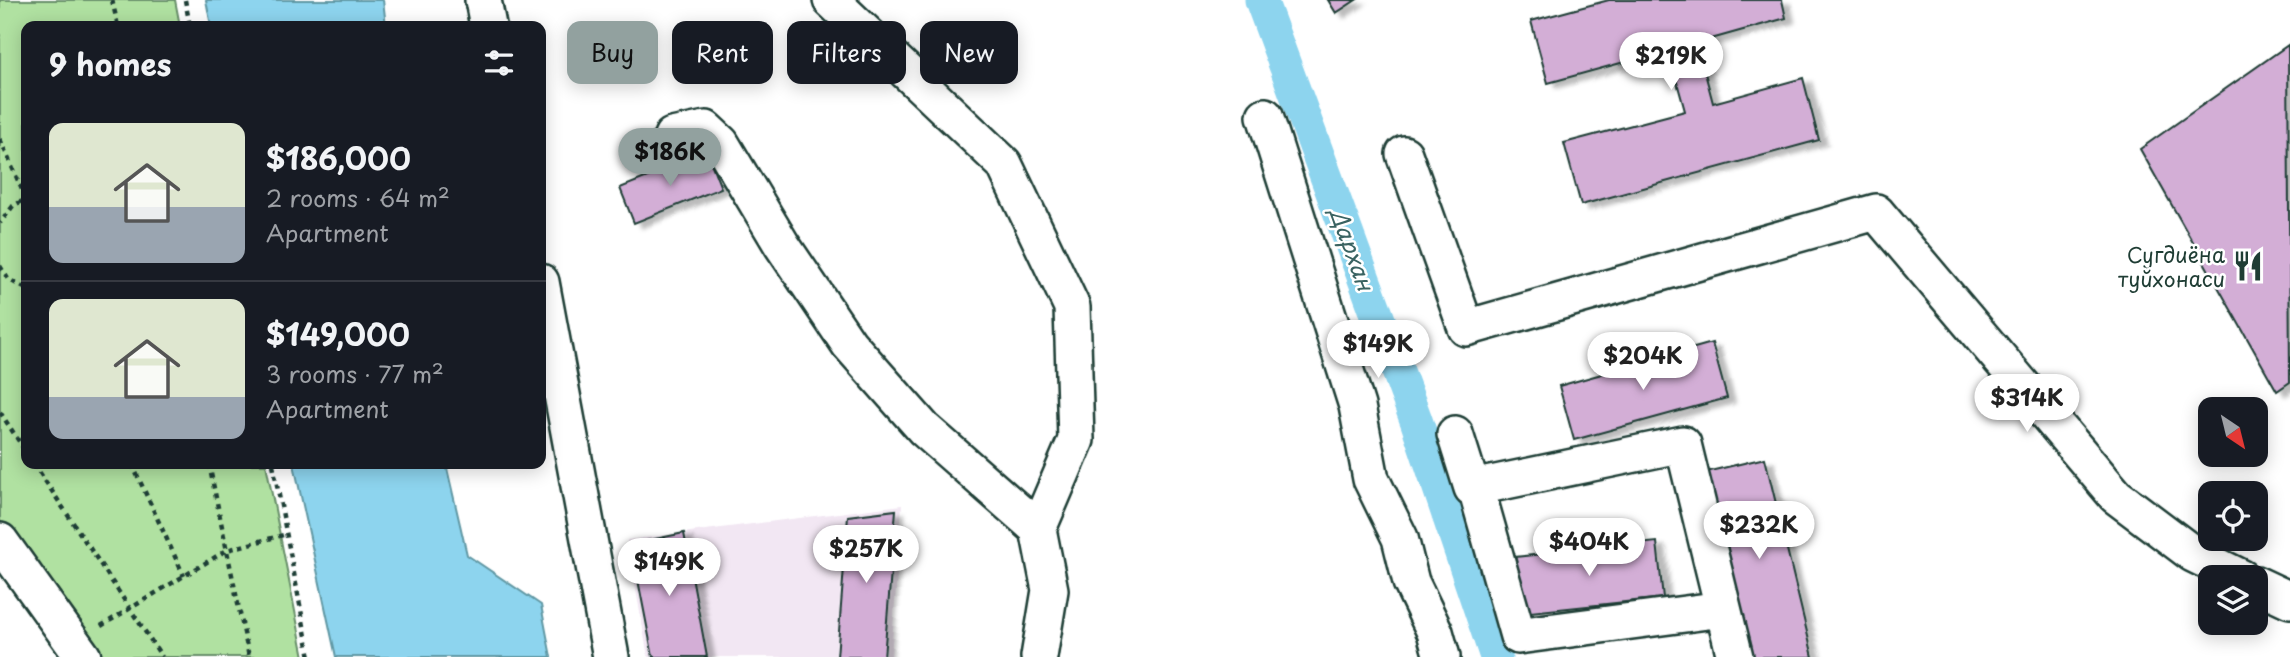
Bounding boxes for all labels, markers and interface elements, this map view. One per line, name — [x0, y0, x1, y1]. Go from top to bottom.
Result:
chip: Buy — [567, 21, 658, 84]
chip: Rent — [672, 21, 773, 84]
chip: Filters — [787, 21, 906, 84]
chip: New — [920, 21, 1018, 84]
pin: $219K — [1622, 32, 1720, 92]
text: $219K — [1635, 37, 1707, 72]
text: 9 homes — [49, 41, 171, 86]
icon: filters — [480, 44, 518, 82]
pin: $186K — [621, 128, 719, 188]
text: $186K — [634, 133, 706, 168]
text: $186,000 — [266, 135, 411, 180]
icon: home — [105, 151, 189, 235]
text: 2 rooms · 64 m² — [266, 180, 450, 215]
water label: Дархан — [1321, 201, 1385, 297]
text: Apartment — [266, 215, 389, 250]
place label: Сугдиёна туйхонаси — [2118, 238, 2225, 294]
restaurant icon: Сугдиёна туйхонаси — [2231, 249, 2265, 283]
text: $149,000 — [266, 311, 410, 356]
pin: $149K — [1329, 320, 1427, 380]
text: $149K — [1343, 325, 1413, 360]
icon: home — [105, 327, 189, 411]
pin: $204K — [1594, 332, 1692, 392]
text: $204K — [1603, 337, 1683, 372]
text: 3 rooms · 77 m² — [266, 356, 444, 391]
pin: $314K — [1978, 374, 2076, 434]
text: $314K — [1990, 379, 2064, 414]
text: Apartment — [266, 391, 389, 426]
north arrow — [2198, 397, 2268, 467]
map controls — [2198, 397, 2268, 635]
button: locate — [2198, 481, 2268, 551]
pin: $232K — [1710, 502, 1808, 561]
text: $232K — [1720, 506, 1798, 541]
pin: $404K — [1540, 518, 1638, 578]
text: $404K — [1549, 523, 1629, 558]
pin: $257K — [817, 526, 915, 585]
text: $257K — [829, 530, 903, 565]
pin: $149K — [620, 538, 718, 598]
text: $149K — [634, 543, 704, 578]
button: layers — [2198, 565, 2268, 635]

